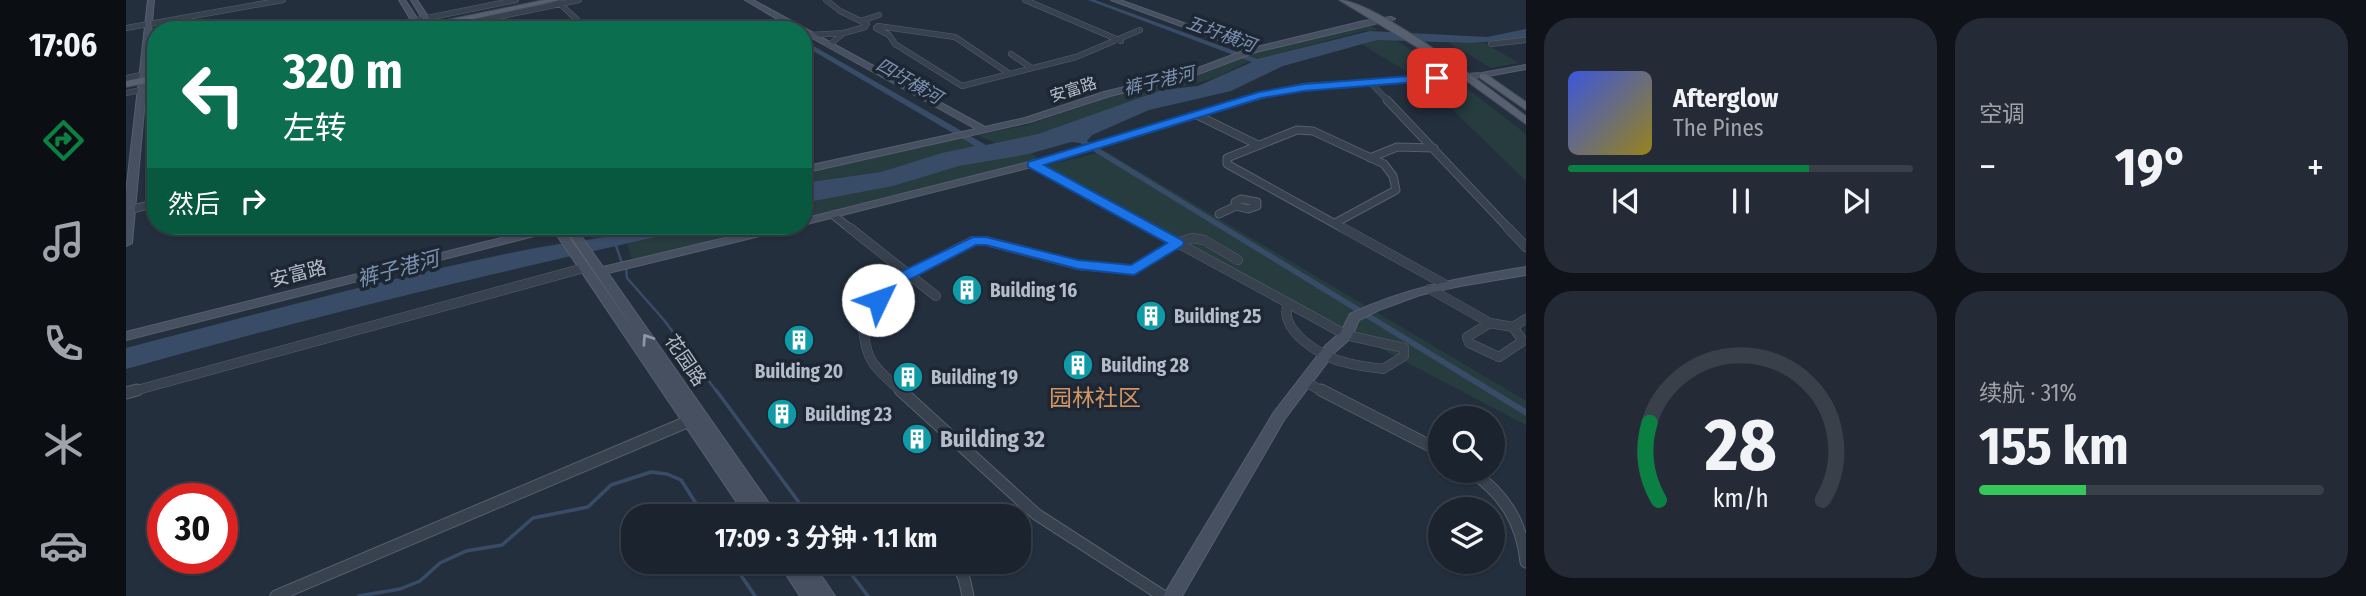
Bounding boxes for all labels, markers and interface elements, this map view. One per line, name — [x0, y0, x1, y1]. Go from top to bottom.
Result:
water label: 五圩横河 — [1183, 11, 1261, 58]
text: 17:06 — [29, 26, 97, 64]
text: 320 m — [283, 42, 403, 101]
pin — [1407, 48, 1467, 108]
icon: left — [168, 49, 259, 140]
water label: 四圩横河 — [872, 53, 948, 110]
icon: arrive — [1418, 59, 1456, 97]
water label: 裤子港河 — [1121, 62, 1199, 100]
street label: 安富路 — [1047, 73, 1099, 106]
text: Afterglow — [1673, 83, 1778, 114]
text: 空调 — [1979, 100, 2025, 128]
text: 左转 — [283, 109, 347, 147]
text: The Pines — [1673, 114, 1764, 142]
icon: directions — [39, 116, 88, 165]
text: 19° — [2115, 136, 2188, 199]
text: − — [1979, 144, 1996, 190]
text: + — [2307, 144, 2324, 190]
icon: right — [234, 182, 272, 220]
icon: previous — [1607, 182, 1645, 220]
icon: pause — [1722, 182, 1760, 220]
icon: next — [1837, 182, 1875, 220]
text: 然后 — [168, 189, 220, 220]
icon: music — [39, 217, 88, 266]
water label: 裤子港河 — [354, 245, 446, 292]
street label: 安富路 — [268, 255, 329, 292]
position arrow — [841, 263, 915, 337]
building icon: Building 16 — [950, 273, 984, 307]
place label: Building 16 — [990, 279, 1077, 302]
building icon: Building 25 — [1134, 299, 1168, 333]
place label: Building 25 — [1174, 305, 1261, 328]
icon: phone — [39, 319, 88, 368]
building icon: Building 20 — [782, 323, 816, 357]
street label: 花园路 — [660, 330, 711, 390]
one-way arrow — [643, 334, 655, 347]
building icon: Building 28 — [1061, 348, 1095, 382]
place label: Building 28 — [1101, 354, 1189, 377]
place label: Building 20 — [755, 360, 843, 383]
building icon: Building 19 — [891, 360, 925, 394]
place label: Building 19 — [931, 366, 1018, 389]
text: 续航 · 31% — [1979, 379, 2077, 407]
district label: 园林社区 — [1049, 384, 1141, 412]
building icon: Building 23 — [765, 397, 799, 431]
place label: Building 23 — [805, 403, 892, 426]
text: 28 — [1703, 403, 1777, 490]
map controls — [1428, 406, 1505, 574]
button: search — [1428, 406, 1505, 483]
text: 155 km — [1979, 415, 2129, 478]
icon: climate — [39, 420, 88, 469]
building icon: Building 32 — [900, 422, 934, 456]
place label: Building 32 — [940, 425, 1045, 453]
speed limit sign: 30 — [147, 483, 238, 574]
text: km/h — [1713, 484, 1768, 514]
button: layers — [1428, 497, 1505, 574]
icon: car — [39, 521, 88, 570]
text: 17:09 · 3 分钟 · 1.1 km — [715, 523, 937, 554]

